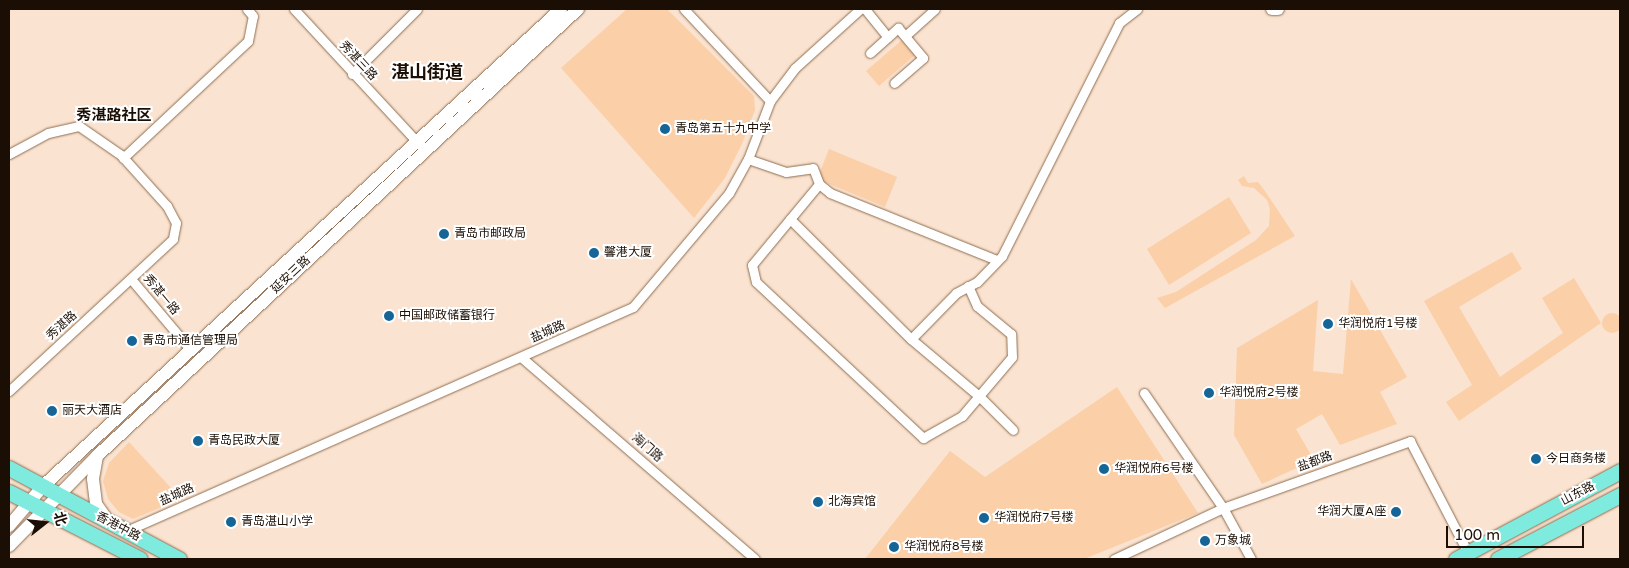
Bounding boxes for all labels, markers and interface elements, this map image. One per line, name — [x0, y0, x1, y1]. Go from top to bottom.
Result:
street label: 秀湛三路 — [336, 39, 380, 83]
district label: 湛山街道 — [391, 61, 463, 83]
district label: 秀湛路社区 — [77, 107, 151, 125]
place label: 青岛第五十九中学 — [675, 122, 771, 136]
marker: 青岛第五十九中学 — [659, 123, 671, 135]
place label: 青岛市邮政局 — [454, 227, 526, 241]
marker: 青岛市邮政局 — [438, 228, 450, 240]
place label: 馨港大厦 — [604, 246, 652, 260]
marker: 馨港大厦 — [588, 247, 600, 259]
street label: 延安三路 — [269, 253, 313, 297]
street label: 秀湛一路 — [140, 272, 182, 318]
street label: 秀湛路 — [44, 309, 80, 343]
place label: 中国邮政储蓄银行 — [399, 309, 495, 323]
marker: 中国邮政储蓄银行 — [383, 310, 395, 322]
place label: 华润悦府1号楼 — [1338, 317, 1418, 331]
street label: 盐城路 — [529, 318, 567, 346]
marker: 华润悦府1号楼 — [1322, 318, 1334, 330]
place label: 青岛市通信管理局 — [142, 334, 238, 348]
marker: 青岛市通信管理局 — [126, 335, 138, 347]
place label: 华润悦府2号楼 — [1219, 386, 1299, 400]
marker: 华润悦府2号楼 — [1203, 387, 1215, 399]
place label: 丽天大酒店 — [62, 404, 122, 418]
marker: 丽天大酒店 — [46, 405, 58, 417]
street label: 海门路 — [629, 431, 665, 465]
place label: 青岛民政大厦 — [208, 434, 280, 448]
marker: 青岛民政大厦 — [192, 435, 204, 447]
street label: 盐都路 — [1296, 449, 1334, 475]
place label: 今日商务楼 — [1546, 452, 1606, 466]
marker: 今日商务楼 — [1530, 453, 1542, 465]
place label: 华润悦府6号楼 — [1114, 462, 1194, 476]
marker: 华润悦府6号楼 — [1098, 463, 1110, 475]
street label: 山东路 — [1559, 479, 1597, 509]
street label: 盐城路 — [158, 481, 196, 509]
place label: 北海宾馆 — [828, 495, 876, 509]
marker: 北海宾馆 — [812, 496, 824, 508]
north arrow — [20, 498, 70, 548]
place label: 华润大厦A座 — [1317, 505, 1386, 519]
marker: 华润大厦A座 — [1390, 506, 1402, 518]
street label: 香港中路 — [93, 509, 143, 545]
text: 北 — [50, 510, 70, 528]
place label: 华润悦府7号楼 — [994, 511, 1074, 525]
marker: 华润悦府7号楼 — [978, 512, 990, 524]
place label: 青岛湛山小学 — [241, 515, 313, 529]
marker: 青岛湛山小学 — [225, 516, 237, 528]
scale bar — [1449, 516, 1586, 548]
text: 100 m — [1454, 526, 1500, 544]
place label: 万象城 — [1215, 534, 1251, 548]
marker: 万象城 — [1199, 535, 1211, 547]
place label: 华润悦府8号楼 — [904, 540, 984, 554]
marker: 华润悦府8号楼 — [888, 541, 900, 553]

